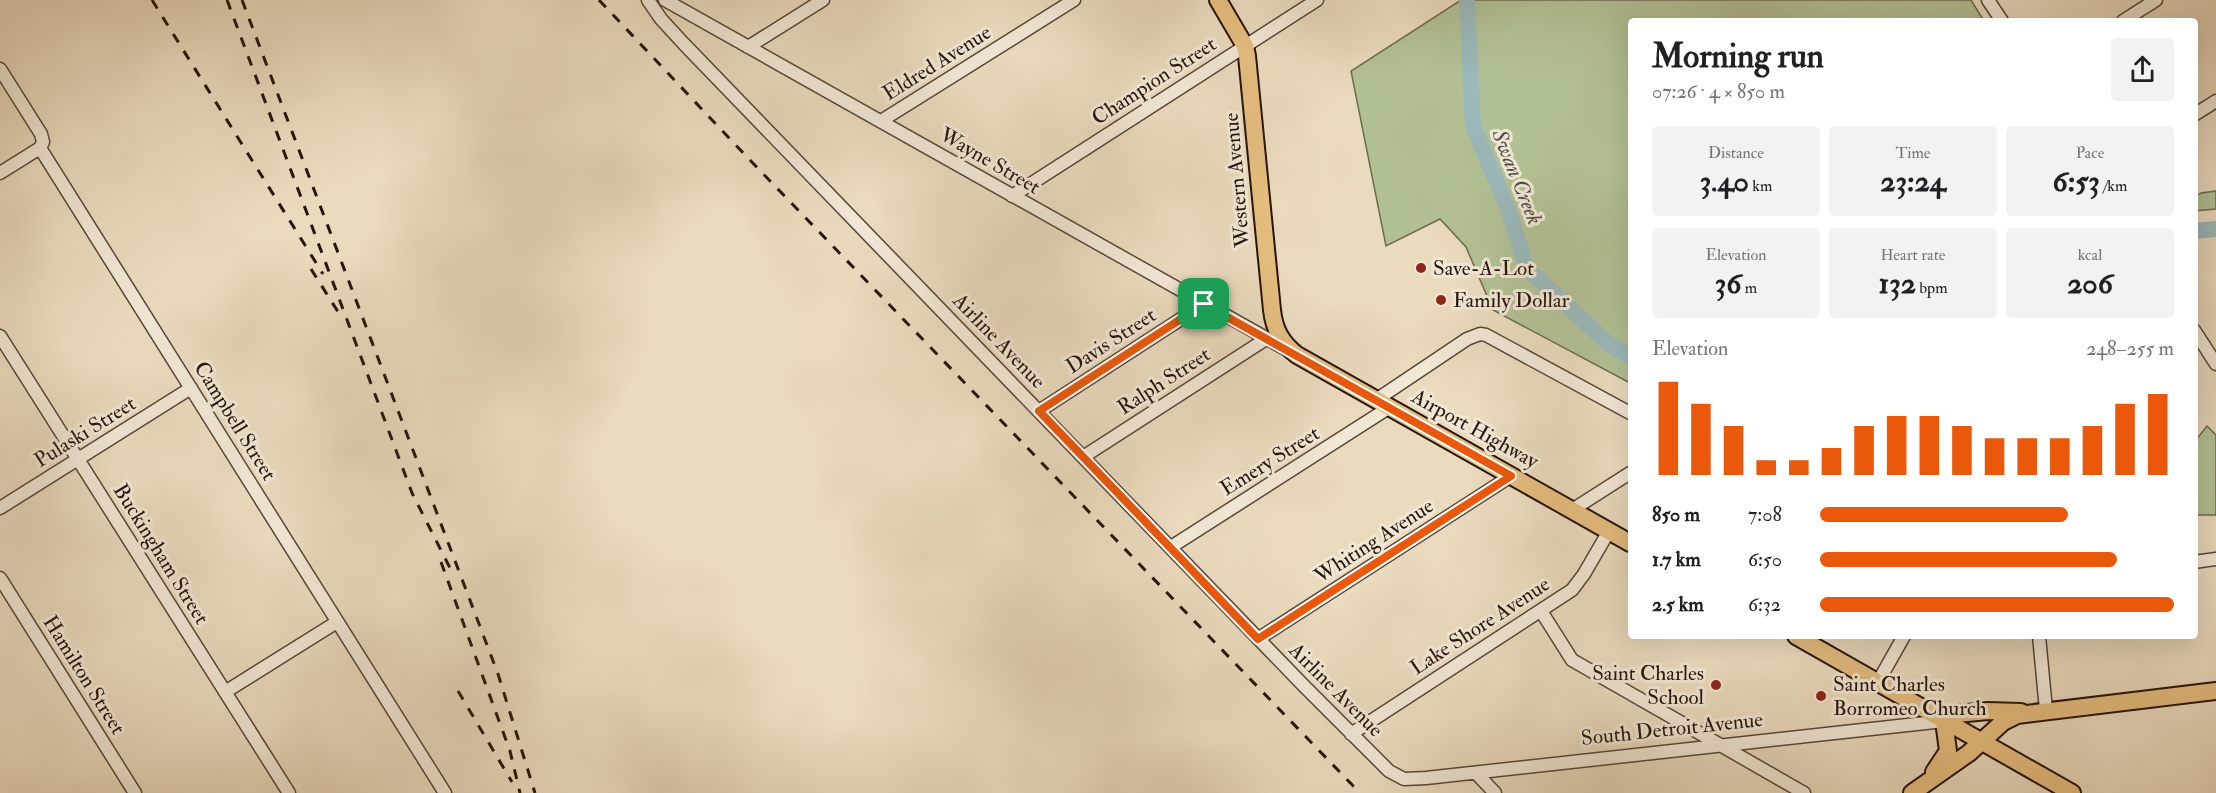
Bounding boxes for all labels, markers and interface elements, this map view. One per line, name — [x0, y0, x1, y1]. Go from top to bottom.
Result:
street label: Eldred Avenue — [878, 19, 996, 107]
street label: Champion Street — [1087, 31, 1222, 131]
text: Morning run — [1652, 36, 1824, 77]
button: share — [2111, 38, 2174, 101]
text: 07:26 · 4 × 850 m — [1652, 79, 1785, 104]
street label: Western Avenue — [1218, 111, 1256, 249]
street label: Wayne Street — [934, 121, 1045, 201]
water label: Swan Creek — [1485, 124, 1549, 229]
text: Distance — [1708, 143, 1764, 163]
text: Time — [1896, 143, 1930, 163]
text: Pace — [2076, 143, 2104, 163]
text: 3.40 — [1700, 163, 1749, 200]
text: 23:24 — [1880, 163, 1946, 200]
text: 6:53 — [2053, 163, 2100, 200]
text: km — [1749, 176, 1772, 196]
text: /km — [2100, 176, 2127, 196]
text: Elevation — [1706, 245, 1766, 265]
text: Heart rate — [1880, 245, 1946, 265]
text: kcal — [2078, 245, 2102, 265]
place label: Save-A-Lot — [1433, 255, 1534, 282]
marker: Save-A-Lot — [1414, 261, 1428, 275]
text: 36 — [1715, 265, 1741, 302]
text: 132 — [1878, 265, 1916, 302]
text: 206 — [2067, 265, 2113, 302]
pin — [1178, 278, 1229, 329]
text: m — [1741, 278, 1757, 298]
text: bpm — [1916, 278, 1948, 298]
street label: Airline Avenue — [946, 287, 1051, 395]
icon: arrive — [1187, 287, 1220, 320]
place label: Family Dollar — [1453, 287, 1570, 314]
marker: Family Dollar — [1434, 293, 1448, 307]
street label: Davis Street — [1061, 302, 1161, 380]
text: Elevation — [1652, 336, 1728, 361]
text: 248–255 m — [2086, 336, 2174, 361]
street label: Ralph Street — [1112, 341, 1216, 421]
street label: Campbell Street — [188, 356, 282, 486]
street label: Airport Highway — [1406, 383, 1544, 475]
street label: Pulaski Street — [29, 390, 141, 474]
street label: Emery Street — [1215, 420, 1325, 502]
street label: Buckingham Street — [107, 479, 215, 630]
street label: Whiting Avenue — [1308, 492, 1439, 590]
text: 850 m — [1652, 502, 1700, 527]
text: 7:08 — [1748, 502, 1782, 527]
text: 1.7 km — [1652, 547, 1701, 572]
text: 6:50 — [1748, 547, 1782, 572]
street label: Lake Shore Avenue — [1405, 571, 1555, 681]
text: 2.5 km — [1652, 592, 1704, 617]
text: 6:32 — [1748, 592, 1781, 617]
street label: Hamilton Street — [37, 610, 131, 740]
street label: Airline Avenue — [1282, 636, 1389, 743]
place label: Saint Charles School — [1592, 660, 1705, 711]
place label: Saint Charles Borromeo Church — [1833, 671, 1986, 722]
marker: Saint Charles School — [1709, 678, 1723, 692]
marker: Saint Charles Borromeo Church — [1814, 689, 1828, 703]
street label: South Detroit Avenue — [1580, 706, 1765, 752]

